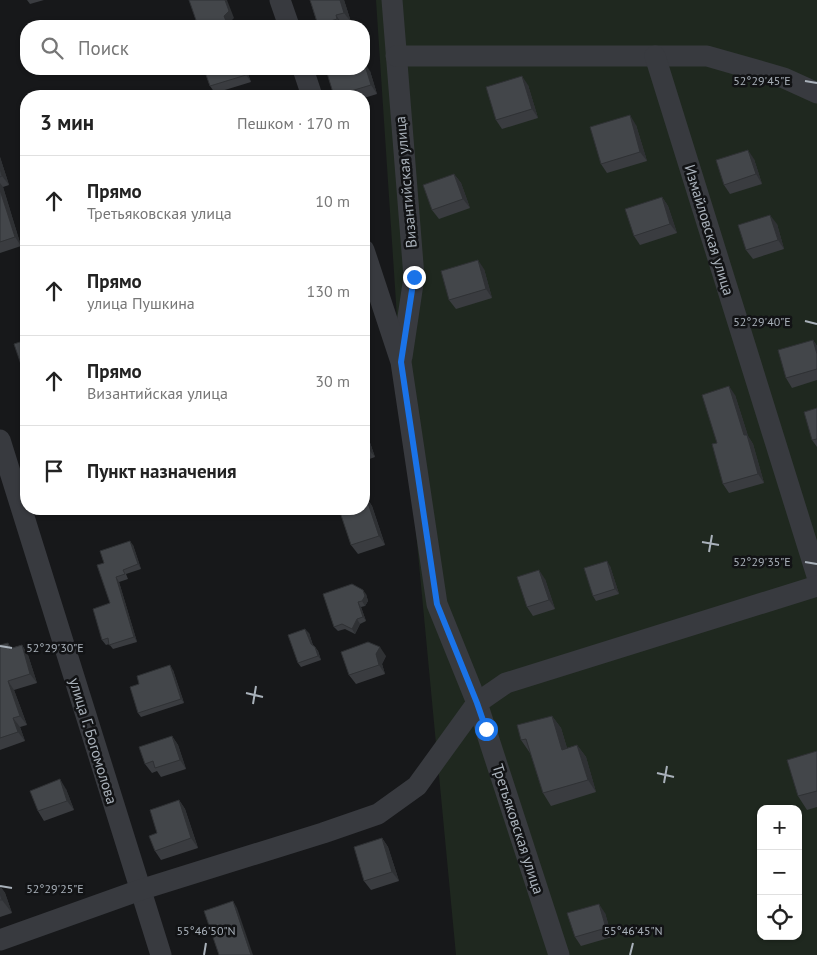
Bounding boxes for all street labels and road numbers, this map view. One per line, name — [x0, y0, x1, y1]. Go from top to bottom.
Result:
street label: Византийская улица — [390, 115, 421, 249]
street label: Измайловская улица — [681, 162, 738, 298]
street label: улица Г. Богомолова — [65, 675, 122, 806]
street label: Третьяковская улица — [488, 761, 548, 896]

